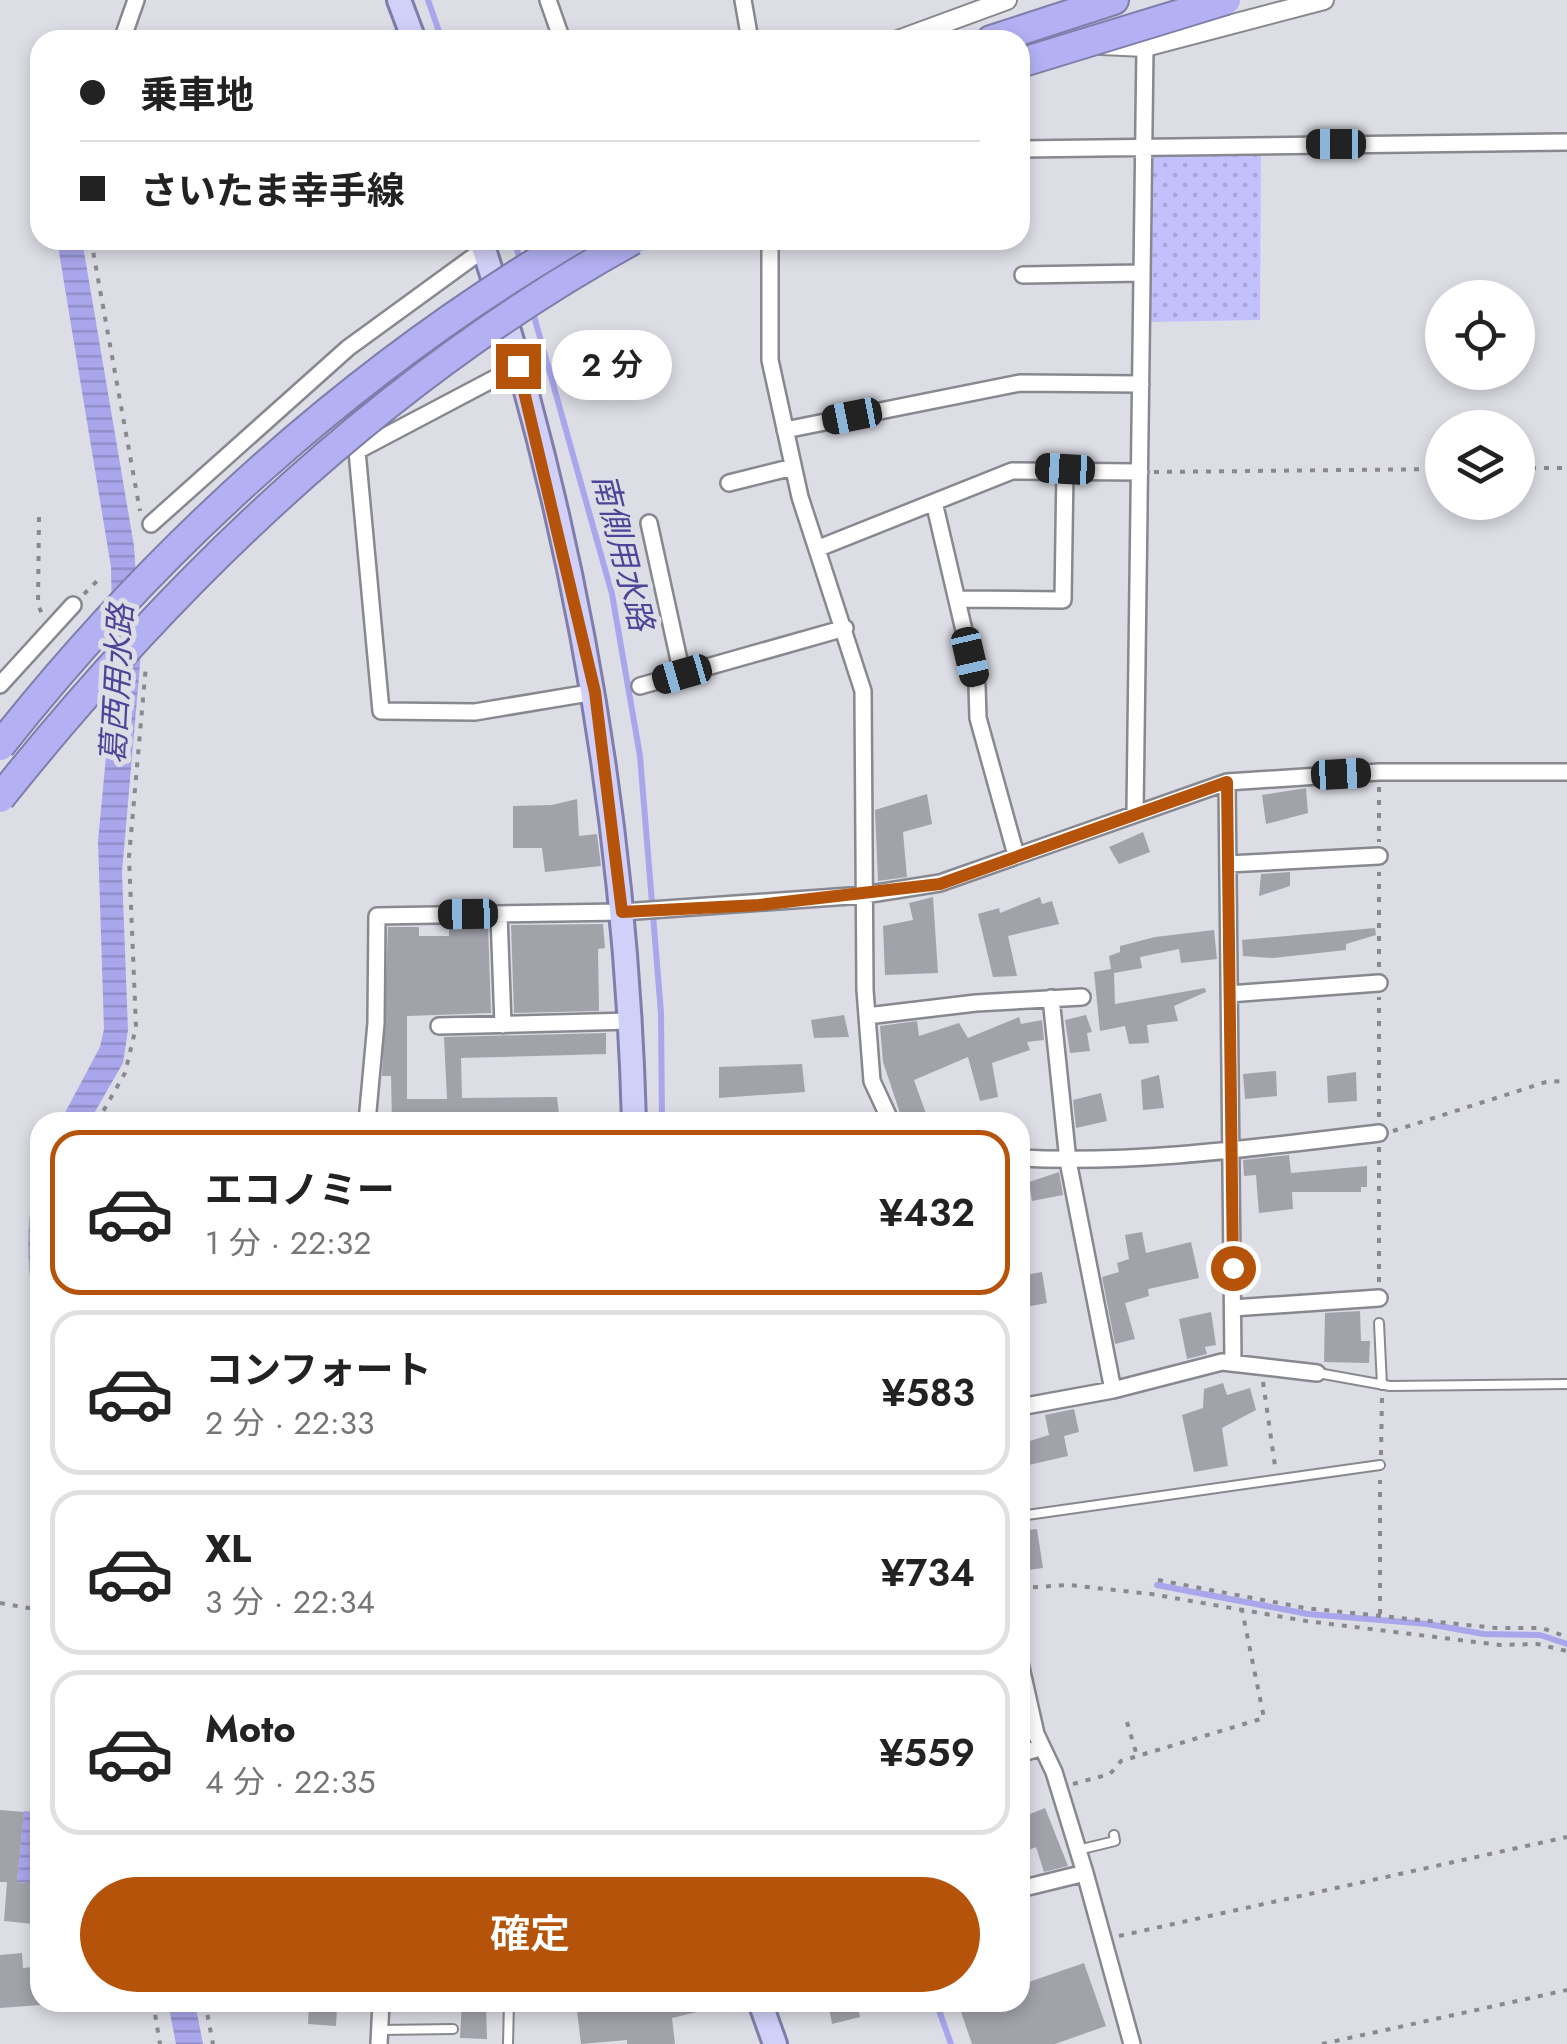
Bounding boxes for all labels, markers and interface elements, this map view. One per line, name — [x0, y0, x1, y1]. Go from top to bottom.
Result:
text: 乗車地 — [140, 67, 254, 122]
car — [1306, 129, 1366, 159]
text: さいたま幸手線 — [140, 163, 405, 218]
map controls — [1425, 280, 1535, 520]
button: locate — [1425, 280, 1535, 390]
callout: 2 分 — [553, 331, 673, 401]
text: 2 分 — [581, 342, 643, 388]
route end — [496, 344, 541, 389]
car — [820, 396, 884, 436]
button: layers — [1425, 410, 1535, 520]
car — [1034, 452, 1096, 486]
water label: 南側用水路 — [581, 469, 665, 638]
water label: 葛西用水路 — [90, 600, 144, 765]
car — [949, 624, 991, 690]
car — [649, 651, 715, 697]
car — [1310, 757, 1372, 791]
car — [438, 898, 498, 930]
text: エコノミー — [205, 1162, 395, 1217]
icon: car — [85, 1168, 175, 1258]
text: ¥432 — [879, 1185, 975, 1240]
text: 1 分 · 22:32 — [205, 1220, 372, 1266]
route start — [1211, 1246, 1256, 1291]
text: コンフォート — [205, 1342, 432, 1397]
icon: car — [85, 1348, 175, 1438]
text: ¥583 — [882, 1365, 975, 1420]
text: 2 分 · 22:33 — [205, 1400, 375, 1446]
text: XL — [205, 1521, 251, 1576]
icon: car — [85, 1528, 175, 1618]
text: ¥734 — [881, 1545, 975, 1600]
text: 3 分 · 22:34 — [205, 1579, 375, 1625]
text: Moto — [205, 1701, 296, 1756]
icon: car — [85, 1708, 175, 1798]
text: ¥559 — [879, 1725, 975, 1780]
text: 4 分 · 22:35 — [205, 1759, 376, 1805]
button: 確定 — [80, 1877, 980, 1992]

